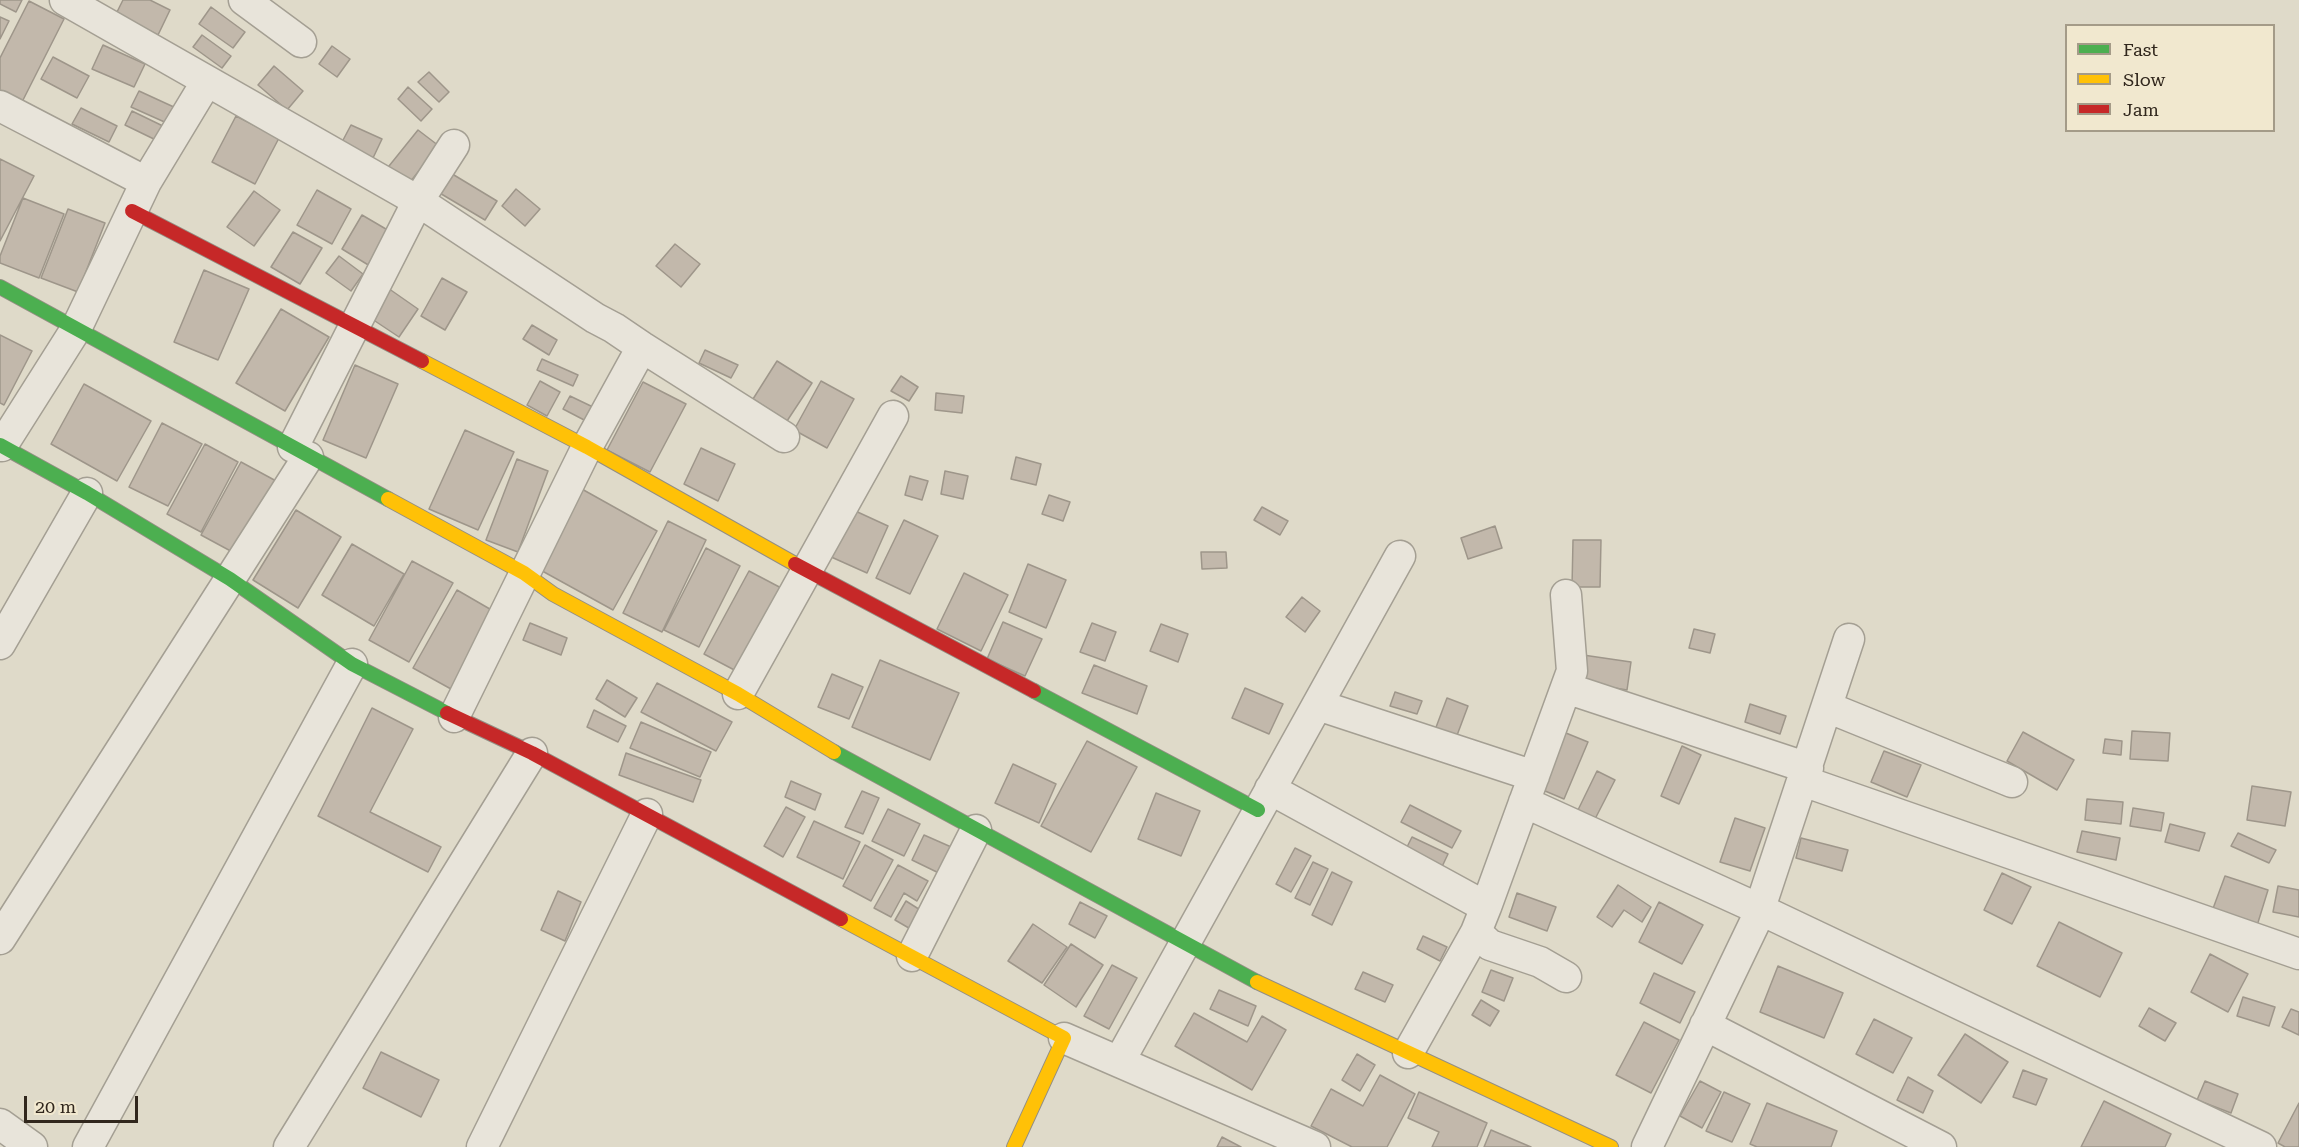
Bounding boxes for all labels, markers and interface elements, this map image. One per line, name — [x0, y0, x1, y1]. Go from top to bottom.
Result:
legend — [2065, 24, 2275, 132]
text: Fast — [2123, 39, 2158, 60]
text: Slow — [2123, 69, 2165, 90]
text: Jam — [2123, 99, 2159, 120]
scale bar — [27, 1084, 141, 1122]
text: 20 m — [35, 1096, 76, 1117]

